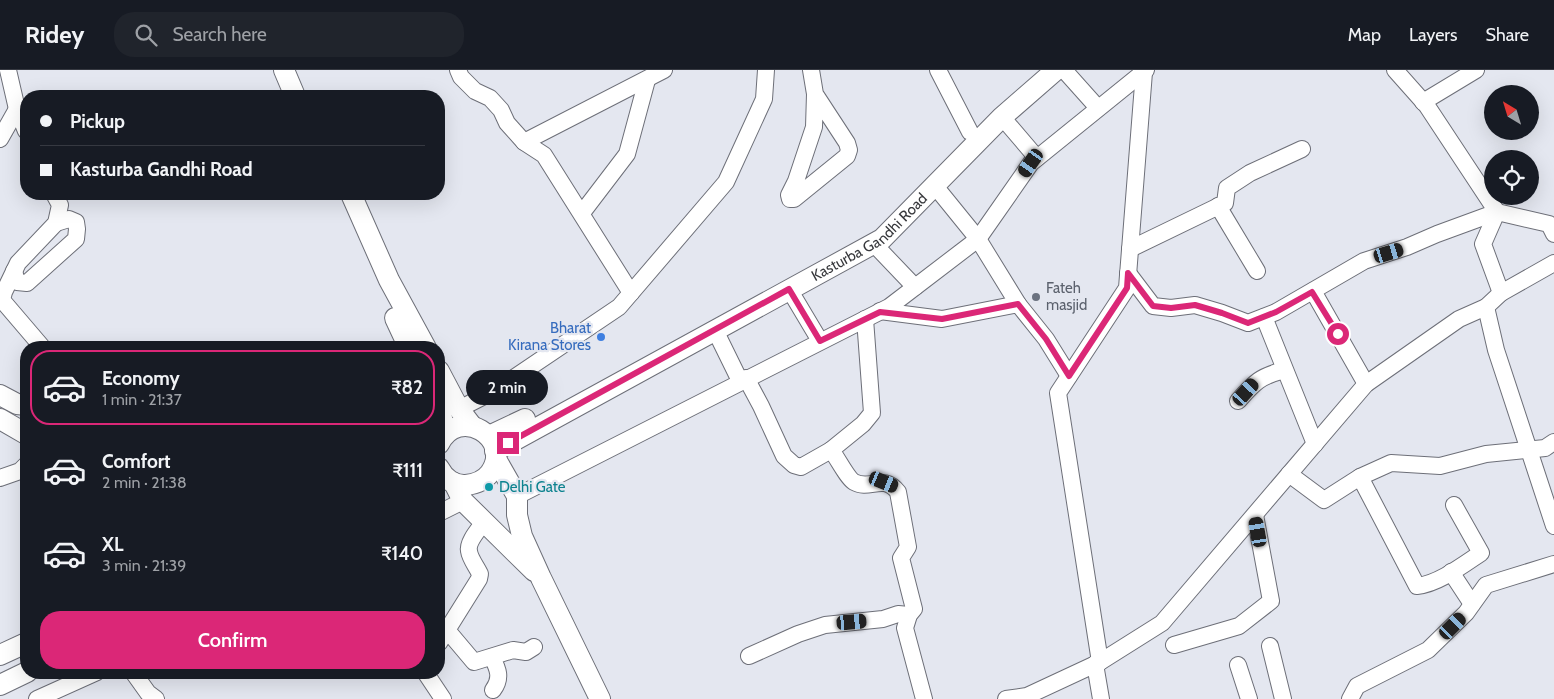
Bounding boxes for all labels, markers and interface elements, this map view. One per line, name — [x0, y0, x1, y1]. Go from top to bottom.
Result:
search box — [114, 12, 464, 57]
text: Ridey — [25, 20, 84, 49]
icon: search — [132, 21, 160, 49]
text: Search here — [172, 23, 267, 46]
text: Map — [1348, 24, 1381, 46]
text: Layers — [1409, 24, 1458, 46]
text: Share — [1486, 24, 1529, 46]
north arrow — [1484, 85, 1539, 140]
map controls — [1484, 85, 1539, 205]
text: Pickup — [70, 110, 125, 133]
car — [1016, 146, 1045, 180]
button: locate — [1484, 150, 1539, 205]
text: Kasturba Gandhi Road — [70, 158, 253, 181]
street label: Kasturba Gandhi Road — [808, 189, 931, 285]
car — [1372, 241, 1405, 265]
place label: Fateh masjid — [1046, 279, 1087, 314]
marker: Fateh masjid — [1030, 291, 1042, 303]
place label: Bharat Kirana Stores — [508, 319, 591, 354]
route start — [1327, 323, 1349, 345]
marker: Bharat Kirana Stores — [595, 331, 607, 343]
icon: car — [42, 365, 87, 410]
text: Economy — [102, 367, 180, 390]
callout: 2 min — [467, 370, 549, 406]
text: ₹82 — [391, 376, 423, 399]
car — [1230, 376, 1261, 408]
text: 2 min — [488, 378, 526, 397]
text: 1 min · 21:37 — [102, 390, 182, 409]
route end — [497, 432, 519, 454]
icon: car — [42, 448, 87, 493]
text: Comfort — [102, 450, 171, 473]
text: ₹111 — [393, 459, 423, 482]
car — [867, 469, 900, 495]
text: 2 min · 21:38 — [102, 473, 187, 492]
place label: Delhi Gate — [499, 478, 566, 496]
marker: Delhi Gate — [483, 481, 495, 493]
car — [1248, 516, 1267, 548]
icon: car — [42, 531, 87, 576]
text: XL — [102, 533, 123, 556]
text: ₹140 — [381, 542, 423, 565]
text: 3 min · 21:39 — [102, 556, 186, 575]
car — [1437, 610, 1468, 642]
button: Confirm — [40, 611, 425, 669]
car — [836, 613, 867, 631]

